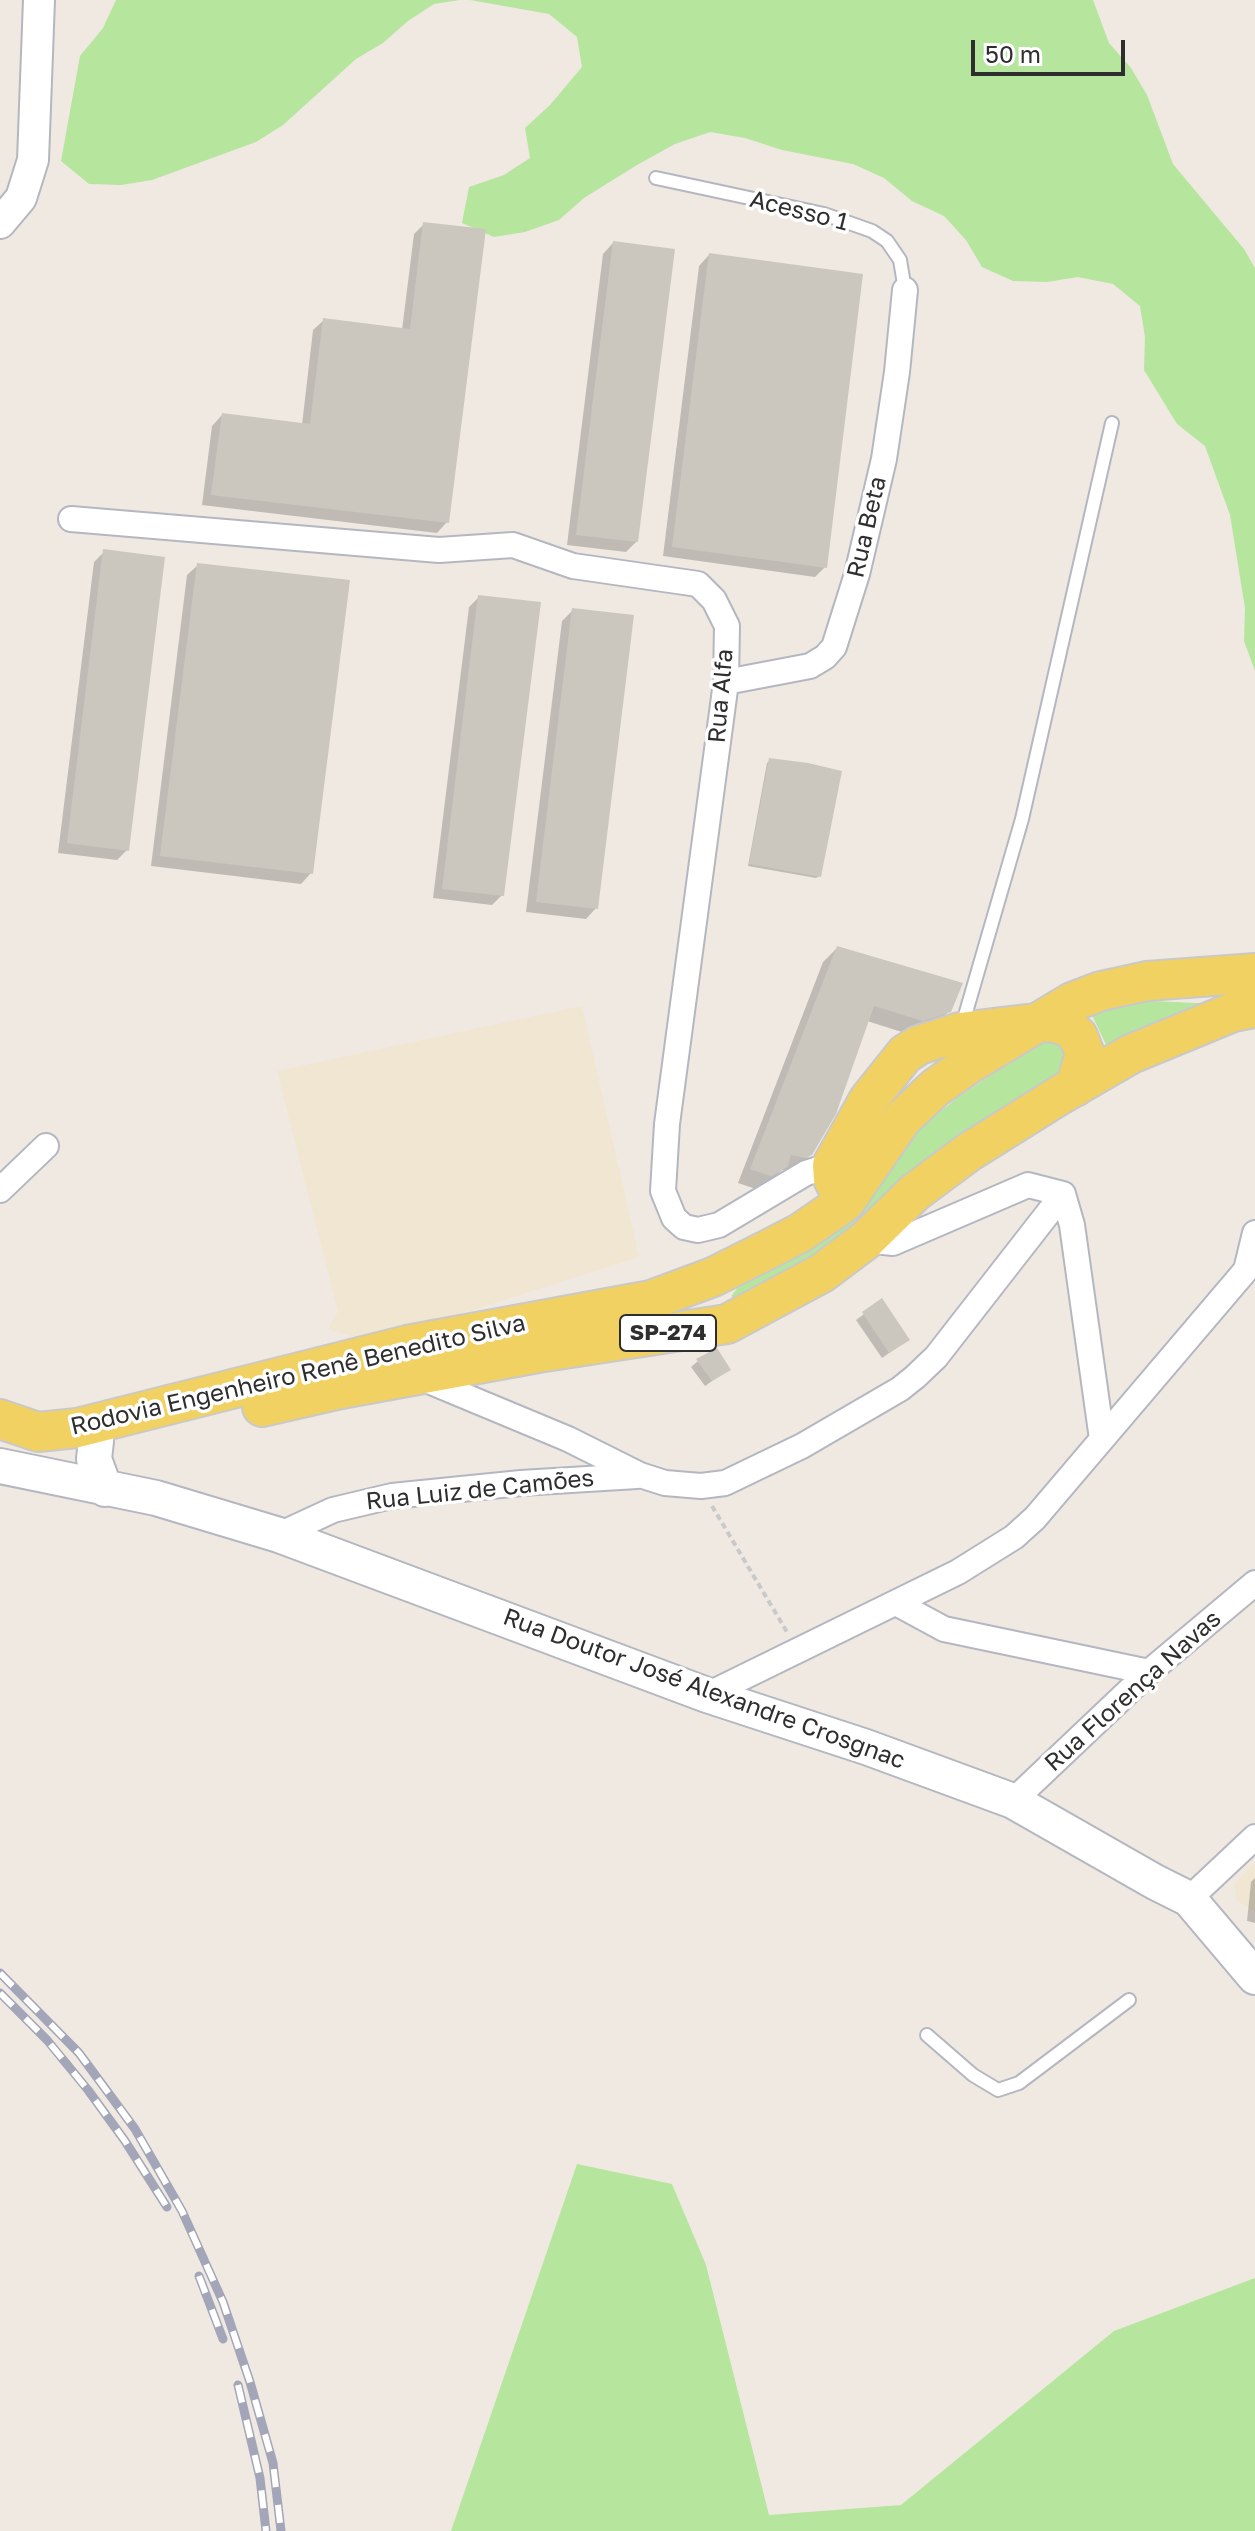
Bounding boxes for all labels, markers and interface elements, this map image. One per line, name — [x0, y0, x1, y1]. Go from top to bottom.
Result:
scale bar — [975, 24, 1129, 74]
text: 50 m — [985, 39, 1041, 68]
street label: Acesso 1 — [747, 185, 851, 237]
street label: Rua Beta — [841, 474, 893, 580]
street label: Rua Alfa — [703, 648, 739, 744]
street label: Rodovia Engenheiro Renê Benedito Silva — [68, 1309, 528, 1441]
road number: SP-274 — [620, 1315, 716, 1351]
street label: Rua Luiz de Camões — [365, 1464, 595, 1516]
street label: Rua Doutor José Alexandre Crosgnac — [499, 1603, 909, 1775]
street label: Rua Florença Navas — [1039, 1604, 1227, 1778]

